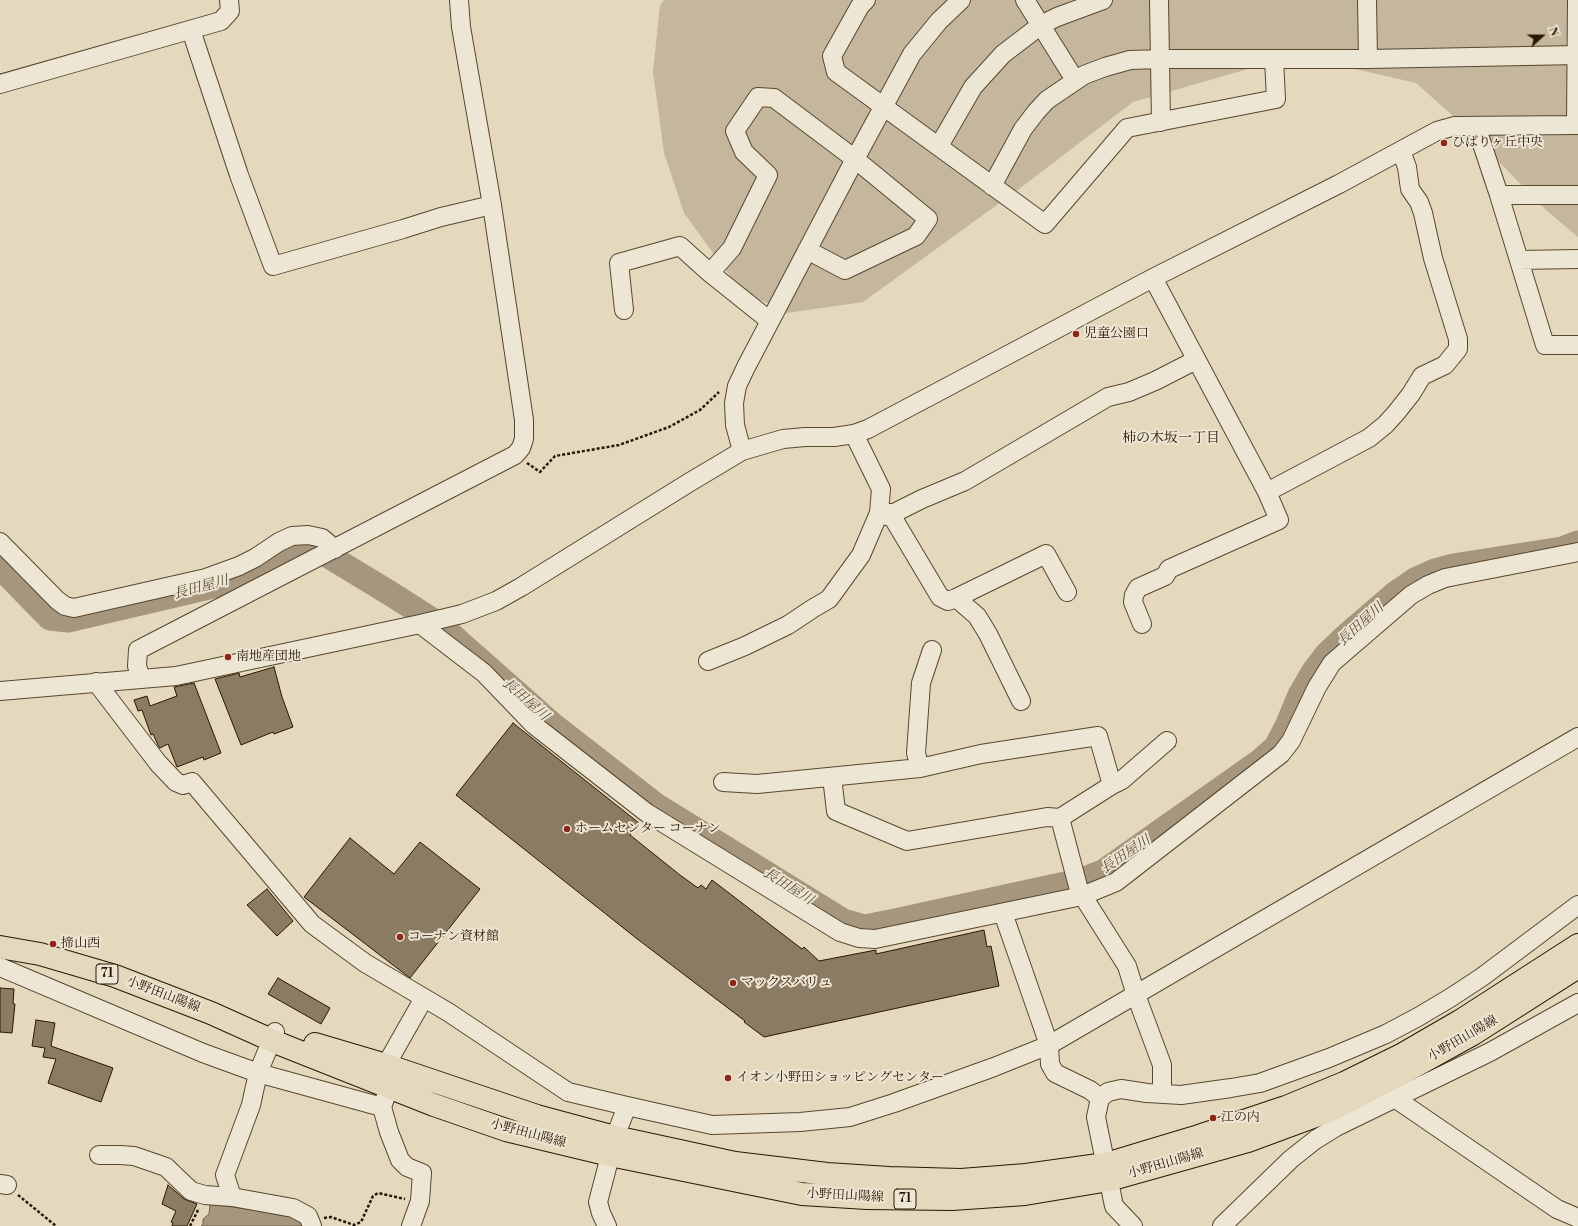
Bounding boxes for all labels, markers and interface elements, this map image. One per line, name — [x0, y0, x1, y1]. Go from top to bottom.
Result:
north arrow — [1522, 16, 1562, 56]
text: N — [1545, 25, 1561, 38]
place label: ひばりヶ丘中央 — [1452, 135, 1543, 151]
marker: ひばりヶ丘中央 — [1439, 138, 1449, 148]
place label: 児童公園口 — [1084, 326, 1149, 342]
marker: 児童公園口 — [1071, 329, 1081, 339]
district label: 柿の木坂一丁目 — [1122, 431, 1220, 447]
water label: 長田屋川 — [172, 573, 230, 603]
water label: 長田屋川 — [1335, 600, 1387, 650]
place label: 南地産団地 — [236, 649, 301, 665]
marker: 南地産団地 — [223, 652, 233, 662]
water label: 長田屋川 — [498, 675, 552, 725]
place label: ホームセンター コーナン — [575, 821, 721, 837]
marker: ホームセンター コーナン — [562, 824, 572, 834]
water label: 長田屋川 — [1098, 832, 1154, 878]
water label: 長田屋川 — [760, 865, 816, 909]
place label: コーナン資材館 — [408, 929, 499, 945]
marker: コーナン資材館 — [395, 932, 405, 942]
place label: 揥山西 — [61, 936, 100, 952]
marker: 揥山西 — [48, 939, 58, 949]
road number: 71 — [96, 964, 118, 984]
street label: 小野田山陽線 — [124, 974, 202, 1016]
place label: マックスバリュ — [741, 975, 832, 991]
marker: マックスバリュ — [728, 978, 738, 988]
street label: 小野田山陽線 — [1425, 1013, 1501, 1065]
place label: イオン小野田ショッピングセンター — [736, 1070, 944, 1086]
marker: イオン小野田ショッピングセンター — [723, 1073, 733, 1083]
place label: 江の内 — [1221, 1110, 1260, 1126]
marker: 江の内 — [1208, 1113, 1218, 1123]
street label: 小野田山陽線 — [488, 1116, 568, 1152]
street label: 小野田山陽線 — [1126, 1146, 1206, 1182]
street label: 小野田山陽線 — [806, 1186, 884, 1206]
road number: 71 — [894, 1189, 916, 1209]

